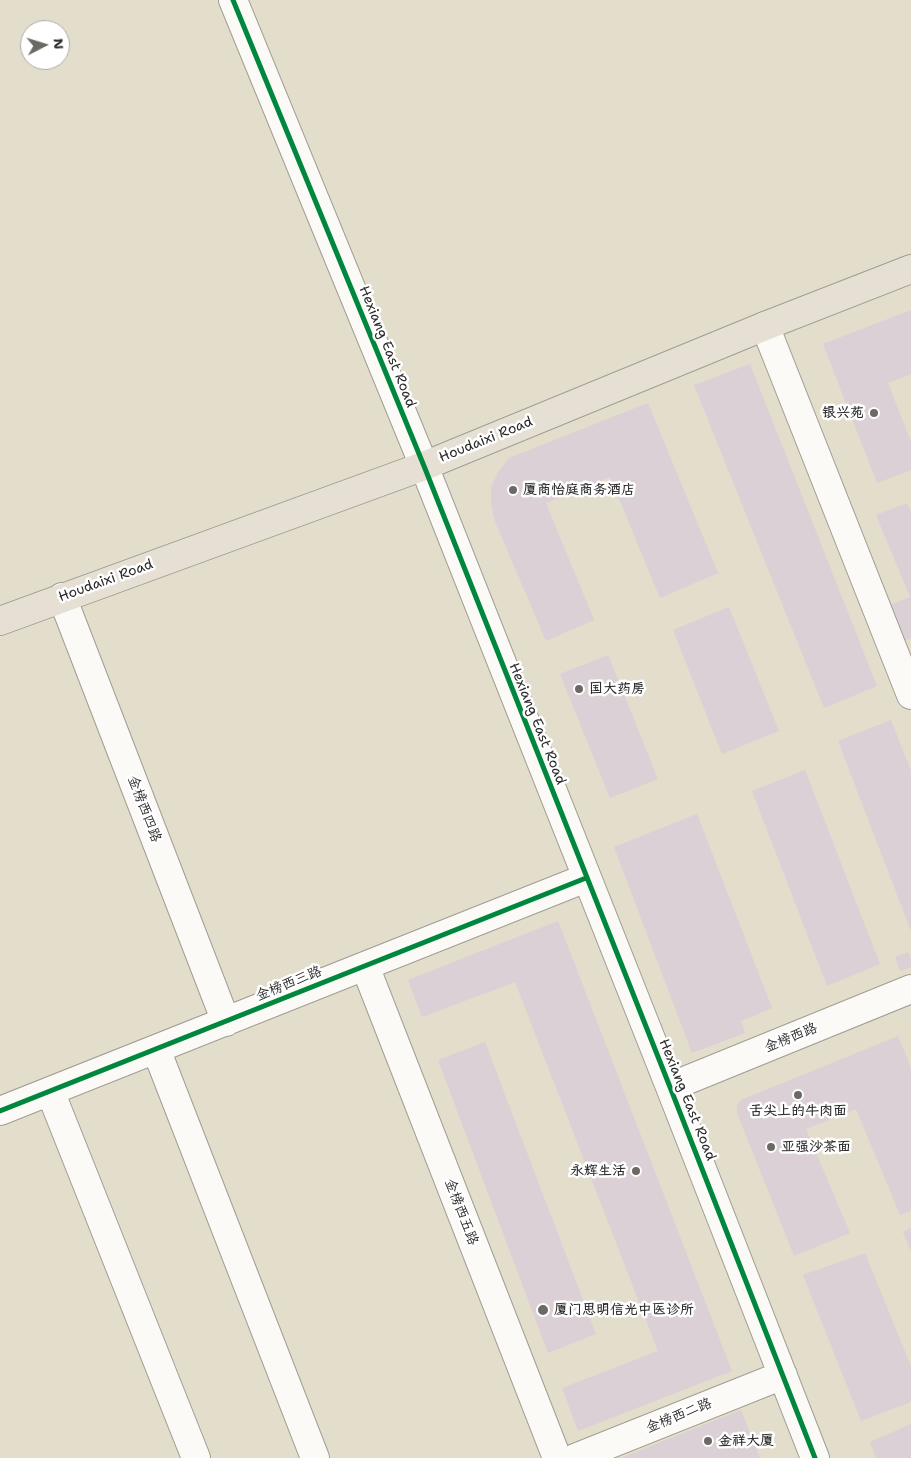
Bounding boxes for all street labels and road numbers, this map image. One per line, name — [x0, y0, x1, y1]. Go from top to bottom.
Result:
street label: Hexiang East Road — [355, 284, 419, 410]
street label: Houdaixi Road — [437, 414, 535, 466]
street label: Houdaixi Road — [56, 556, 156, 606]
street label: Hexiang East Road — [505, 661, 569, 787]
street label: 金榜西四路 — [124, 773, 164, 845]
street label: 金榜西三路 — [253, 963, 325, 1005]
street label: 金榜西路 — [762, 1020, 820, 1056]
street label: Hexiang East Road — [655, 1037, 719, 1163]
street label: 金榜西五路 — [441, 1176, 481, 1248]
street label: 金榜西二路 — [643, 1395, 715, 1437]

